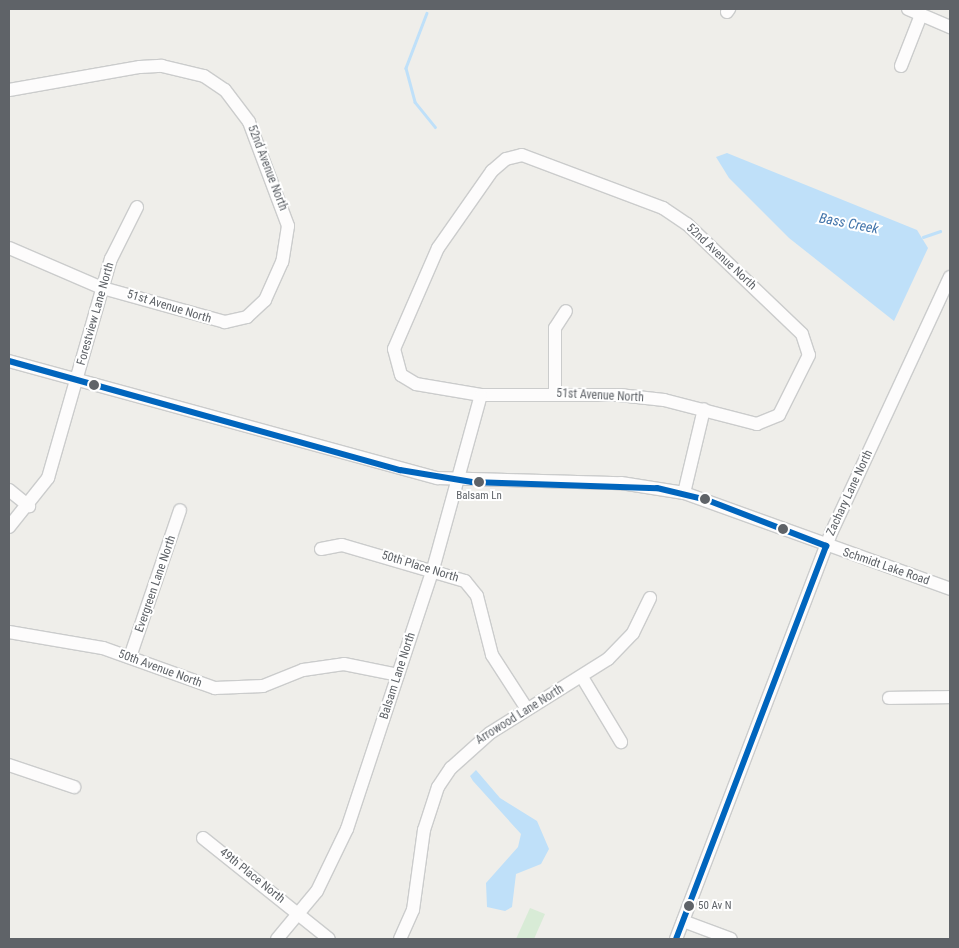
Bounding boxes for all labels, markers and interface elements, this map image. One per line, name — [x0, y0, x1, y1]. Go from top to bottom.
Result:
street label: 52nd Avenue North — [244, 123, 290, 213]
water label: Bass Creek — [818, 209, 880, 237]
street label: 52nd Avenue North — [683, 221, 759, 293]
street label: Forestview Lane North — [74, 261, 118, 367]
street label: 51st Avenue North — [125, 287, 213, 327]
unlabelled marker — [89, 380, 99, 390]
street label: 51st Avenue North — [556, 387, 644, 405]
street label: Zachary Lane North — [824, 448, 876, 538]
marker: Balsam Ln — [474, 477, 484, 487]
place label: Balsam Ln — [456, 489, 502, 503]
unlabelled marker — [700, 494, 710, 504]
unlabelled marker — [778, 524, 788, 534]
street label: Evergreen Lane North — [133, 534, 179, 634]
street label: Schmidt Lake Road — [841, 545, 931, 589]
street label: 50th Place North — [380, 548, 460, 586]
street label: Balsam Lane North — [377, 631, 419, 721]
street label: 50th Avenue North — [116, 647, 204, 691]
street label: Arrowood Lane North — [473, 682, 567, 748]
street label: 49th Place North — [216, 845, 288, 907]
place label: 50 Av N — [698, 899, 732, 913]
marker: 50 Av N — [684, 901, 694, 911]

